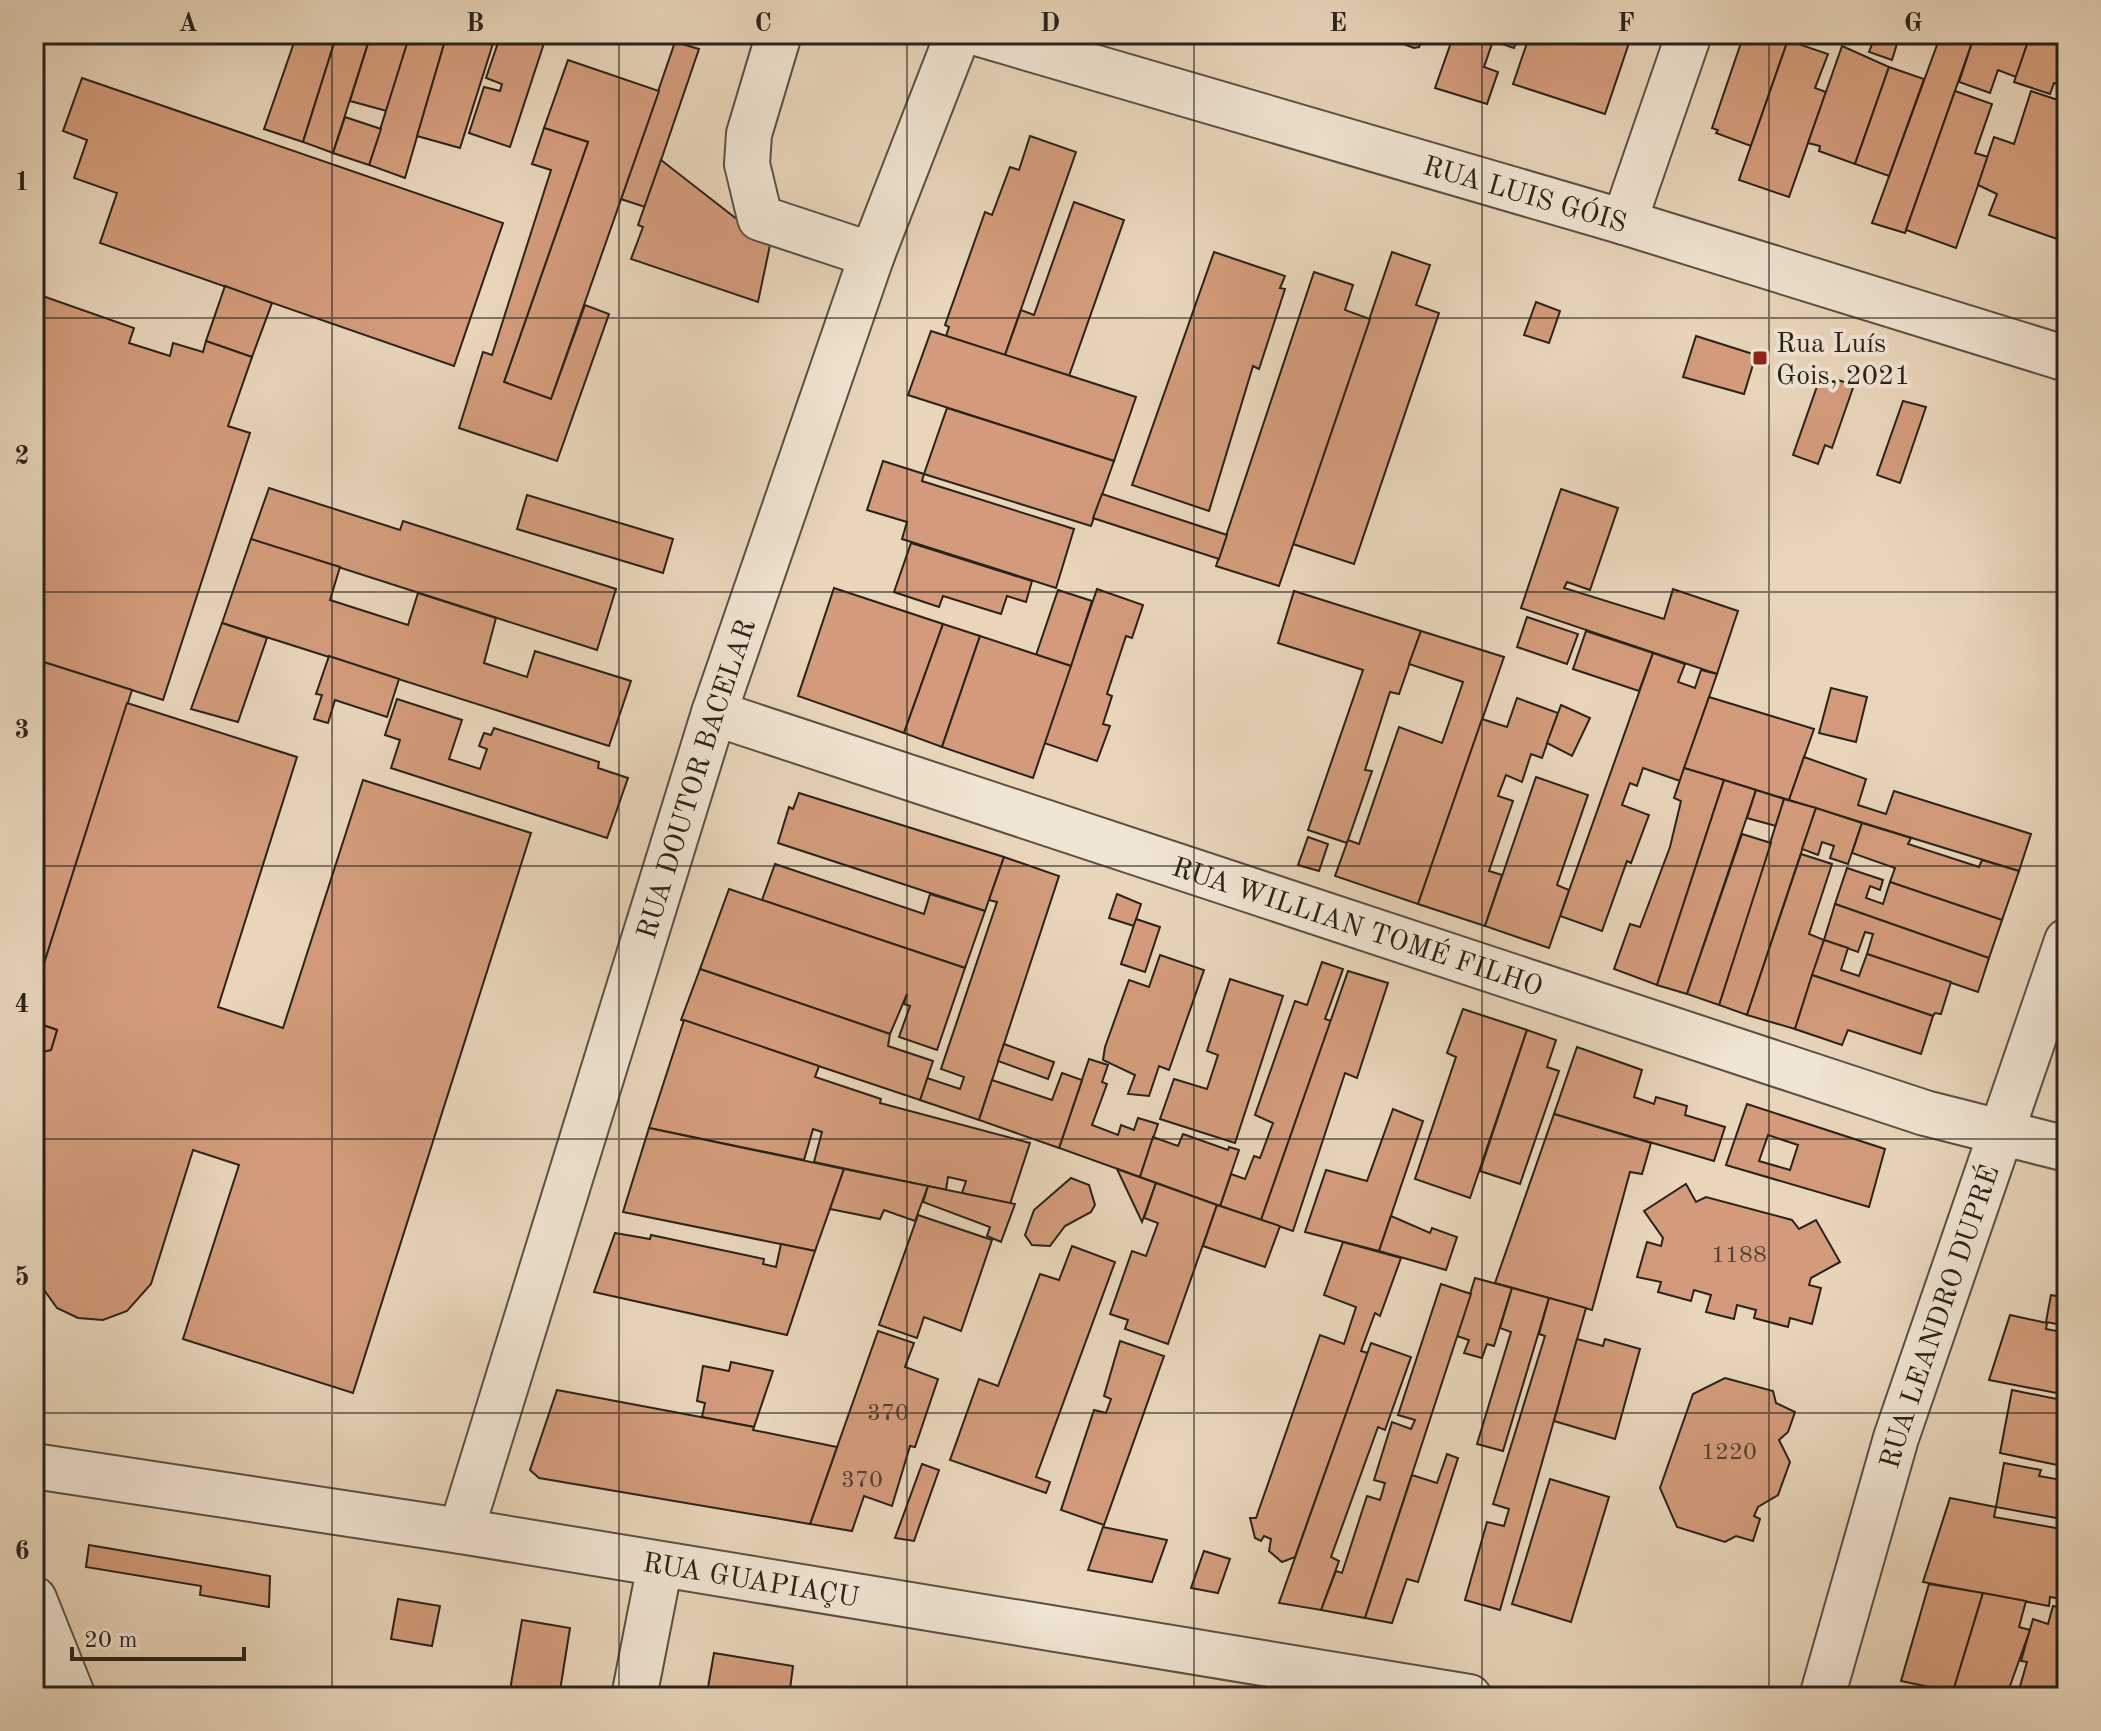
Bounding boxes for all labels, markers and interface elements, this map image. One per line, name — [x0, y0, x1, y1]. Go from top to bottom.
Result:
text: A — [178, 11, 198, 37]
text: B — [466, 11, 484, 37]
text: C — [754, 11, 772, 37]
text: D — [1040, 11, 1060, 37]
text: E — [1329, 11, 1347, 37]
text: F — [1617, 11, 1635, 37]
text: G — [1904, 11, 1922, 37]
street label: RUA LUIS GÓIS — [1419, 153, 1630, 239]
text: 1 — [14, 170, 30, 196]
place label: Rua Luís Gois, 2021 — [1776, 331, 1910, 391]
marker: Rua Luís Gois, 2021 — [1751, 349, 1769, 367]
text: 2 — [14, 444, 30, 470]
street label: RUA DOUTOR BACELAR — [634, 616, 762, 943]
text: 3 — [14, 718, 30, 744]
street label: RUA WILLIAN TOMÉ FILHO — [1168, 854, 1546, 1003]
text: 4 — [14, 992, 30, 1018]
street label: RUA LEANDRO DUPRÉ — [1877, 1160, 2006, 1472]
house number: 1188 — [1711, 1244, 1767, 1268]
text: 5 — [14, 1265, 30, 1291]
house number: 370 — [867, 1402, 909, 1426]
house number: 1220 — [1701, 1441, 1757, 1465]
house number: 370 — [841, 1469, 883, 1493]
text: 6 — [14, 1539, 30, 1565]
street label: RUA GUAPIAÇU — [640, 1550, 861, 1613]
scale bar — [72, 1611, 244, 1661]
text: 20 m — [84, 1629, 138, 1653]

